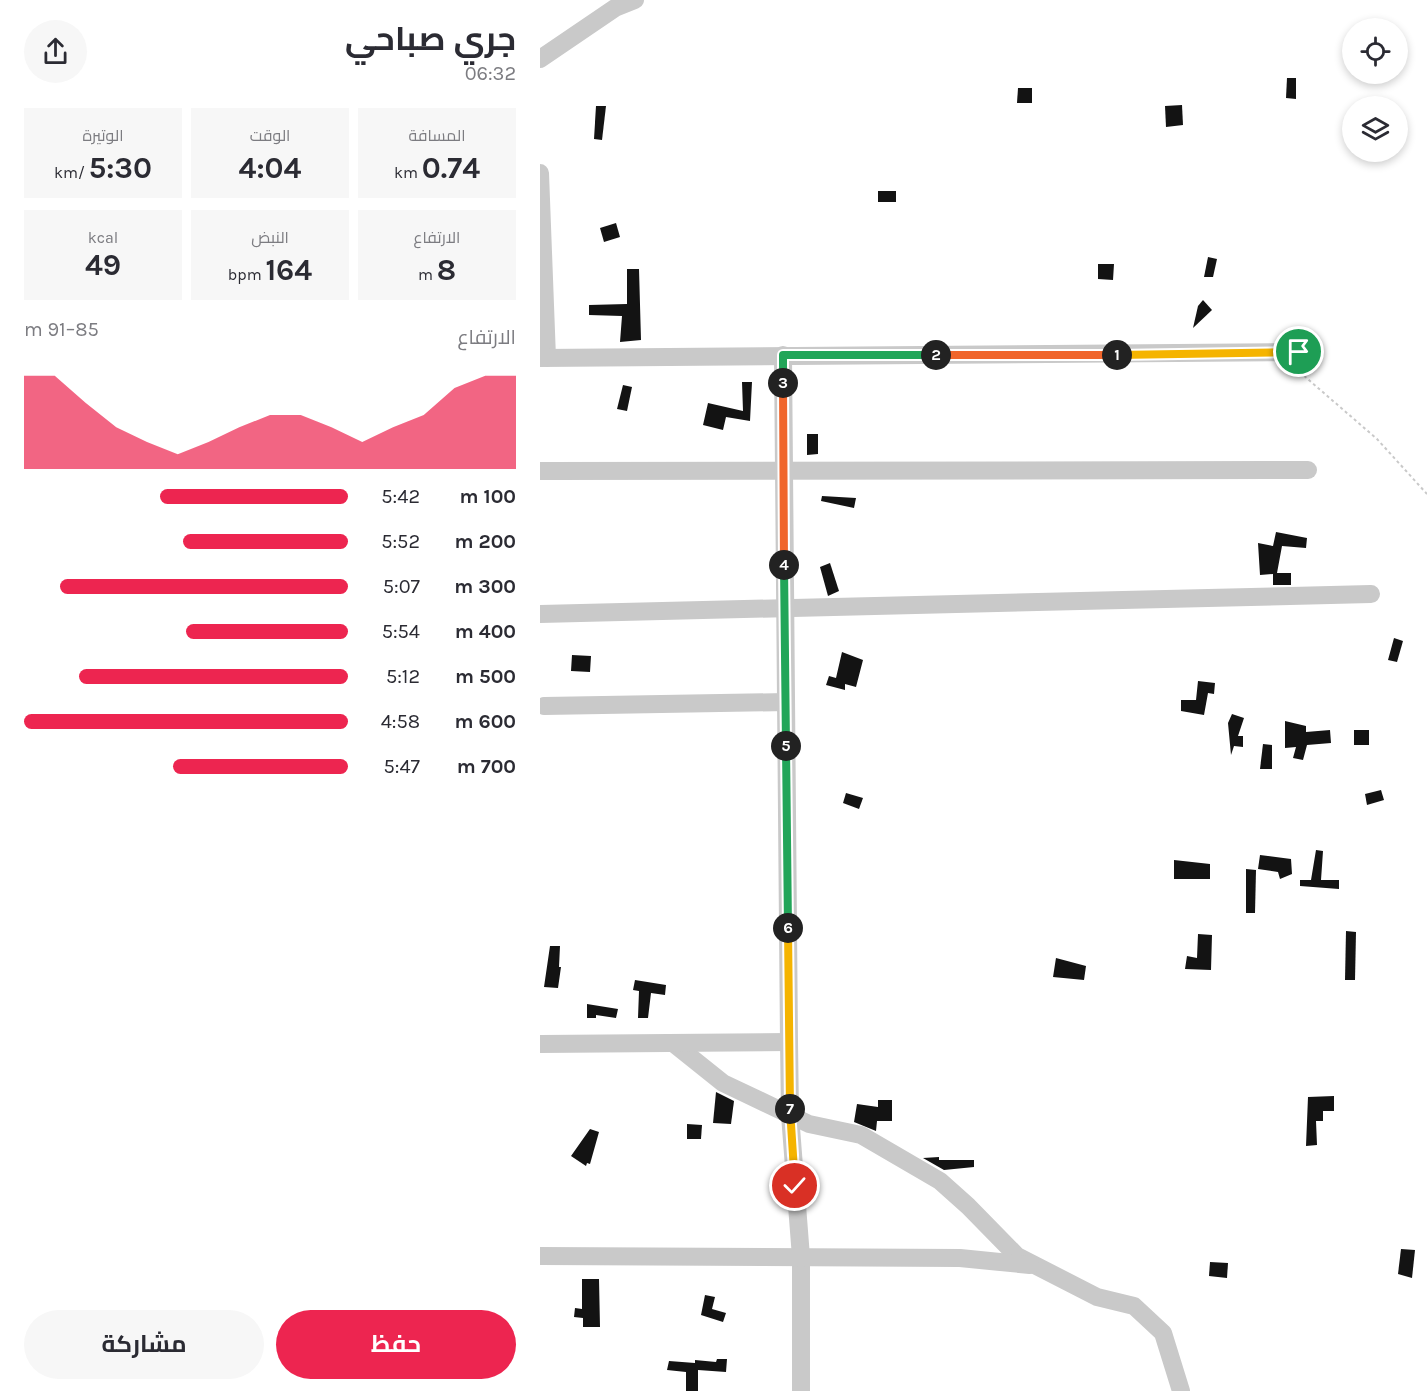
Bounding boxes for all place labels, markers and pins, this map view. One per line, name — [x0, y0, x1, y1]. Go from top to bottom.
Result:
pin — [1273, 326, 1324, 377]
pin: 2 — [921, 340, 951, 370]
pin: 1 — [1102, 340, 1132, 370]
pin: 3 — [768, 368, 798, 398]
pin: 4 — [769, 550, 799, 580]
pin: 5 — [771, 731, 801, 761]
pin: 6 — [773, 913, 803, 943]
pin: 7 — [775, 1094, 805, 1124]
pin — [769, 1160, 820, 1211]

